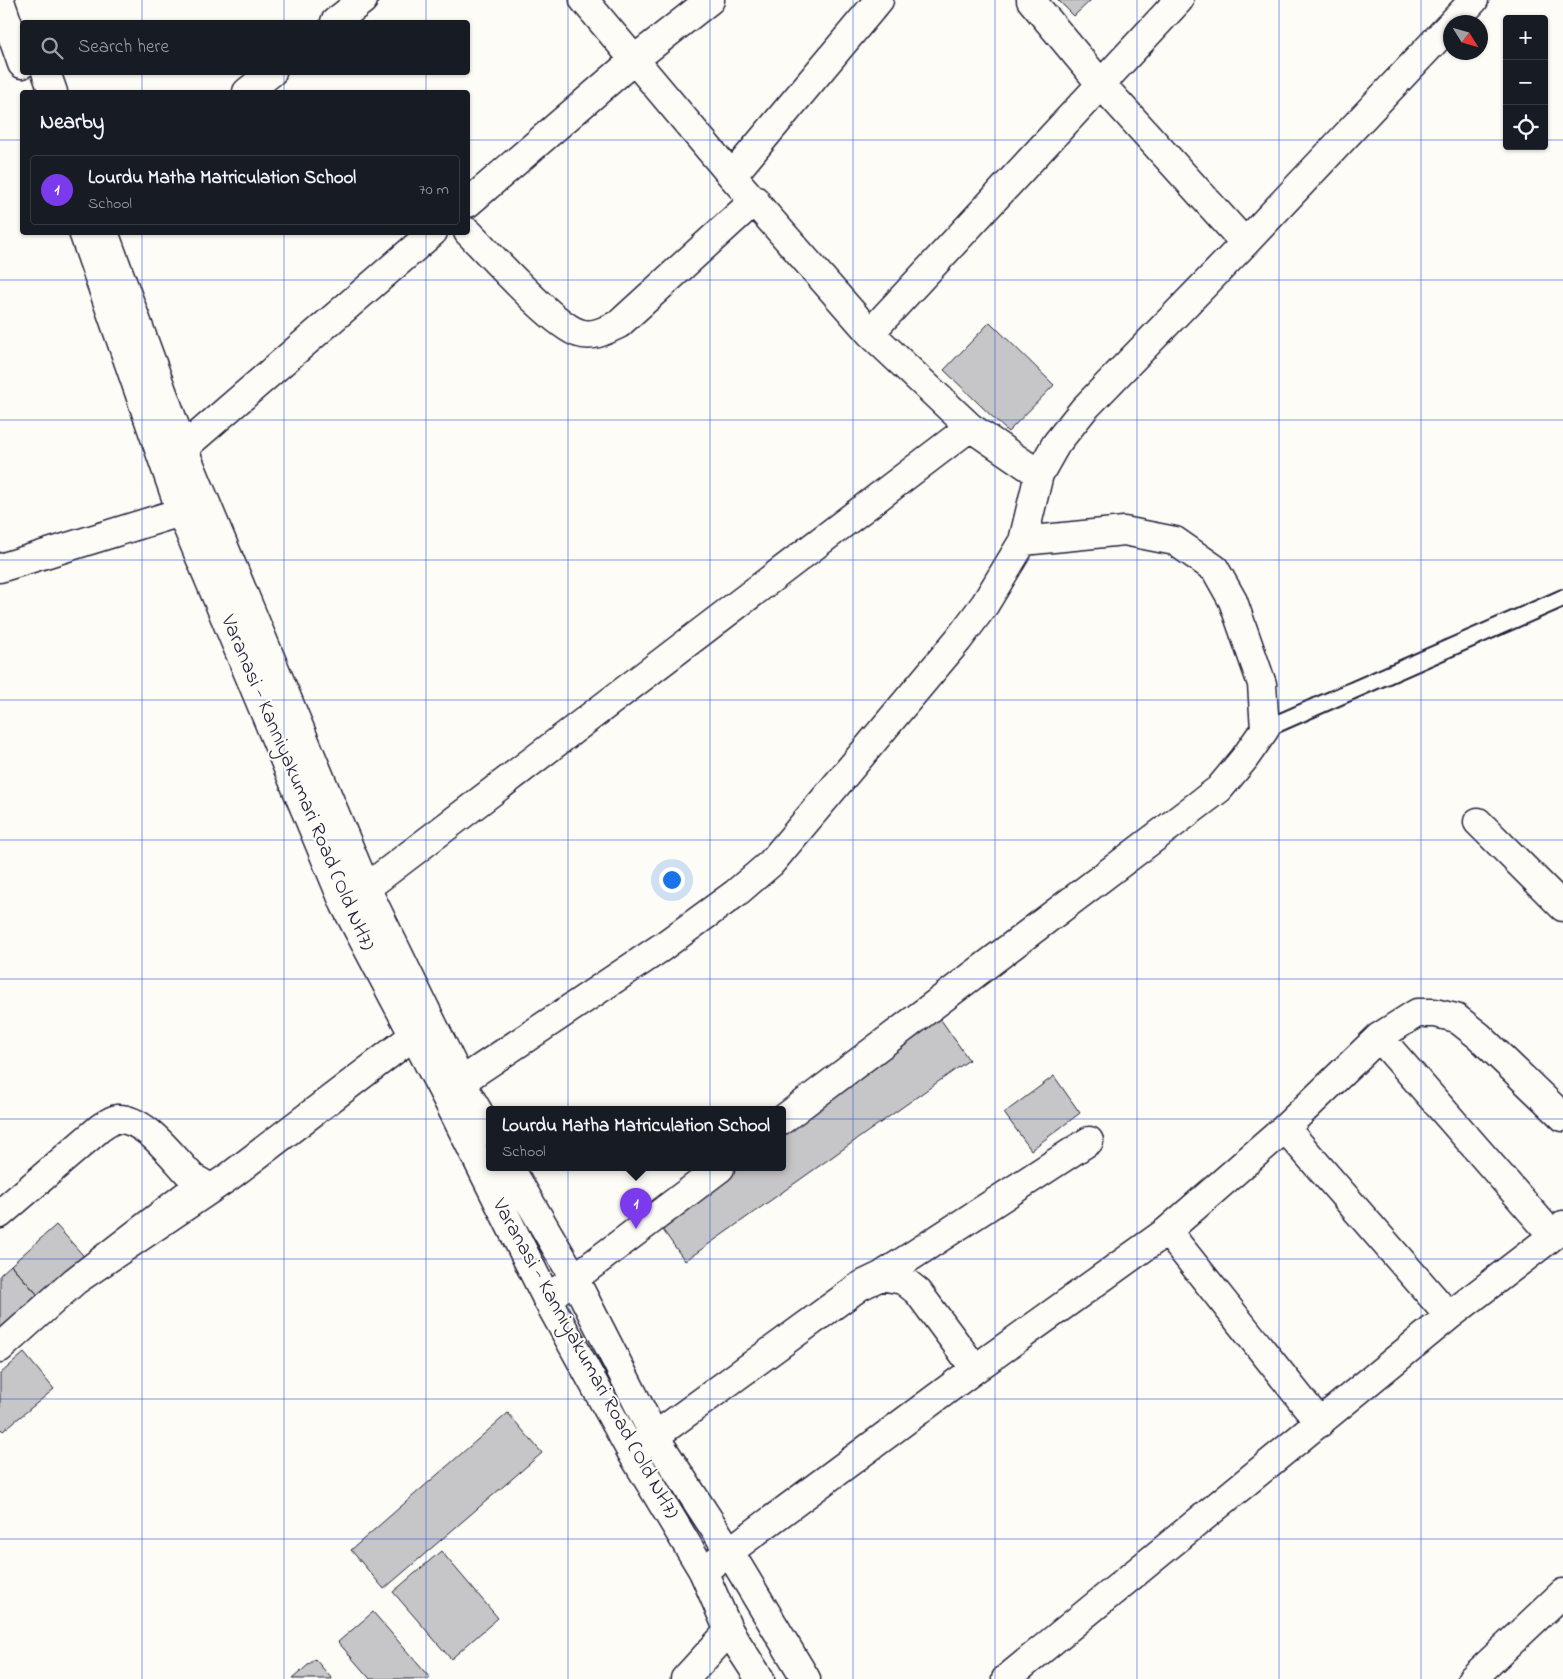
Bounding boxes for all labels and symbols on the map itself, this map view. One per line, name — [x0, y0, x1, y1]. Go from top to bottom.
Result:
north arrow — [1443, 15, 1488, 60]
street label: Varanasi - Kanniyakumari Road (Old NH7) — [210, 609, 382, 956]
your location — [659, 867, 685, 893]
pin: 1 — [620, 1188, 652, 1229]
street label: Varanasi - Kanniyakumari Road (Old NH7) — [482, 1192, 686, 1526]

